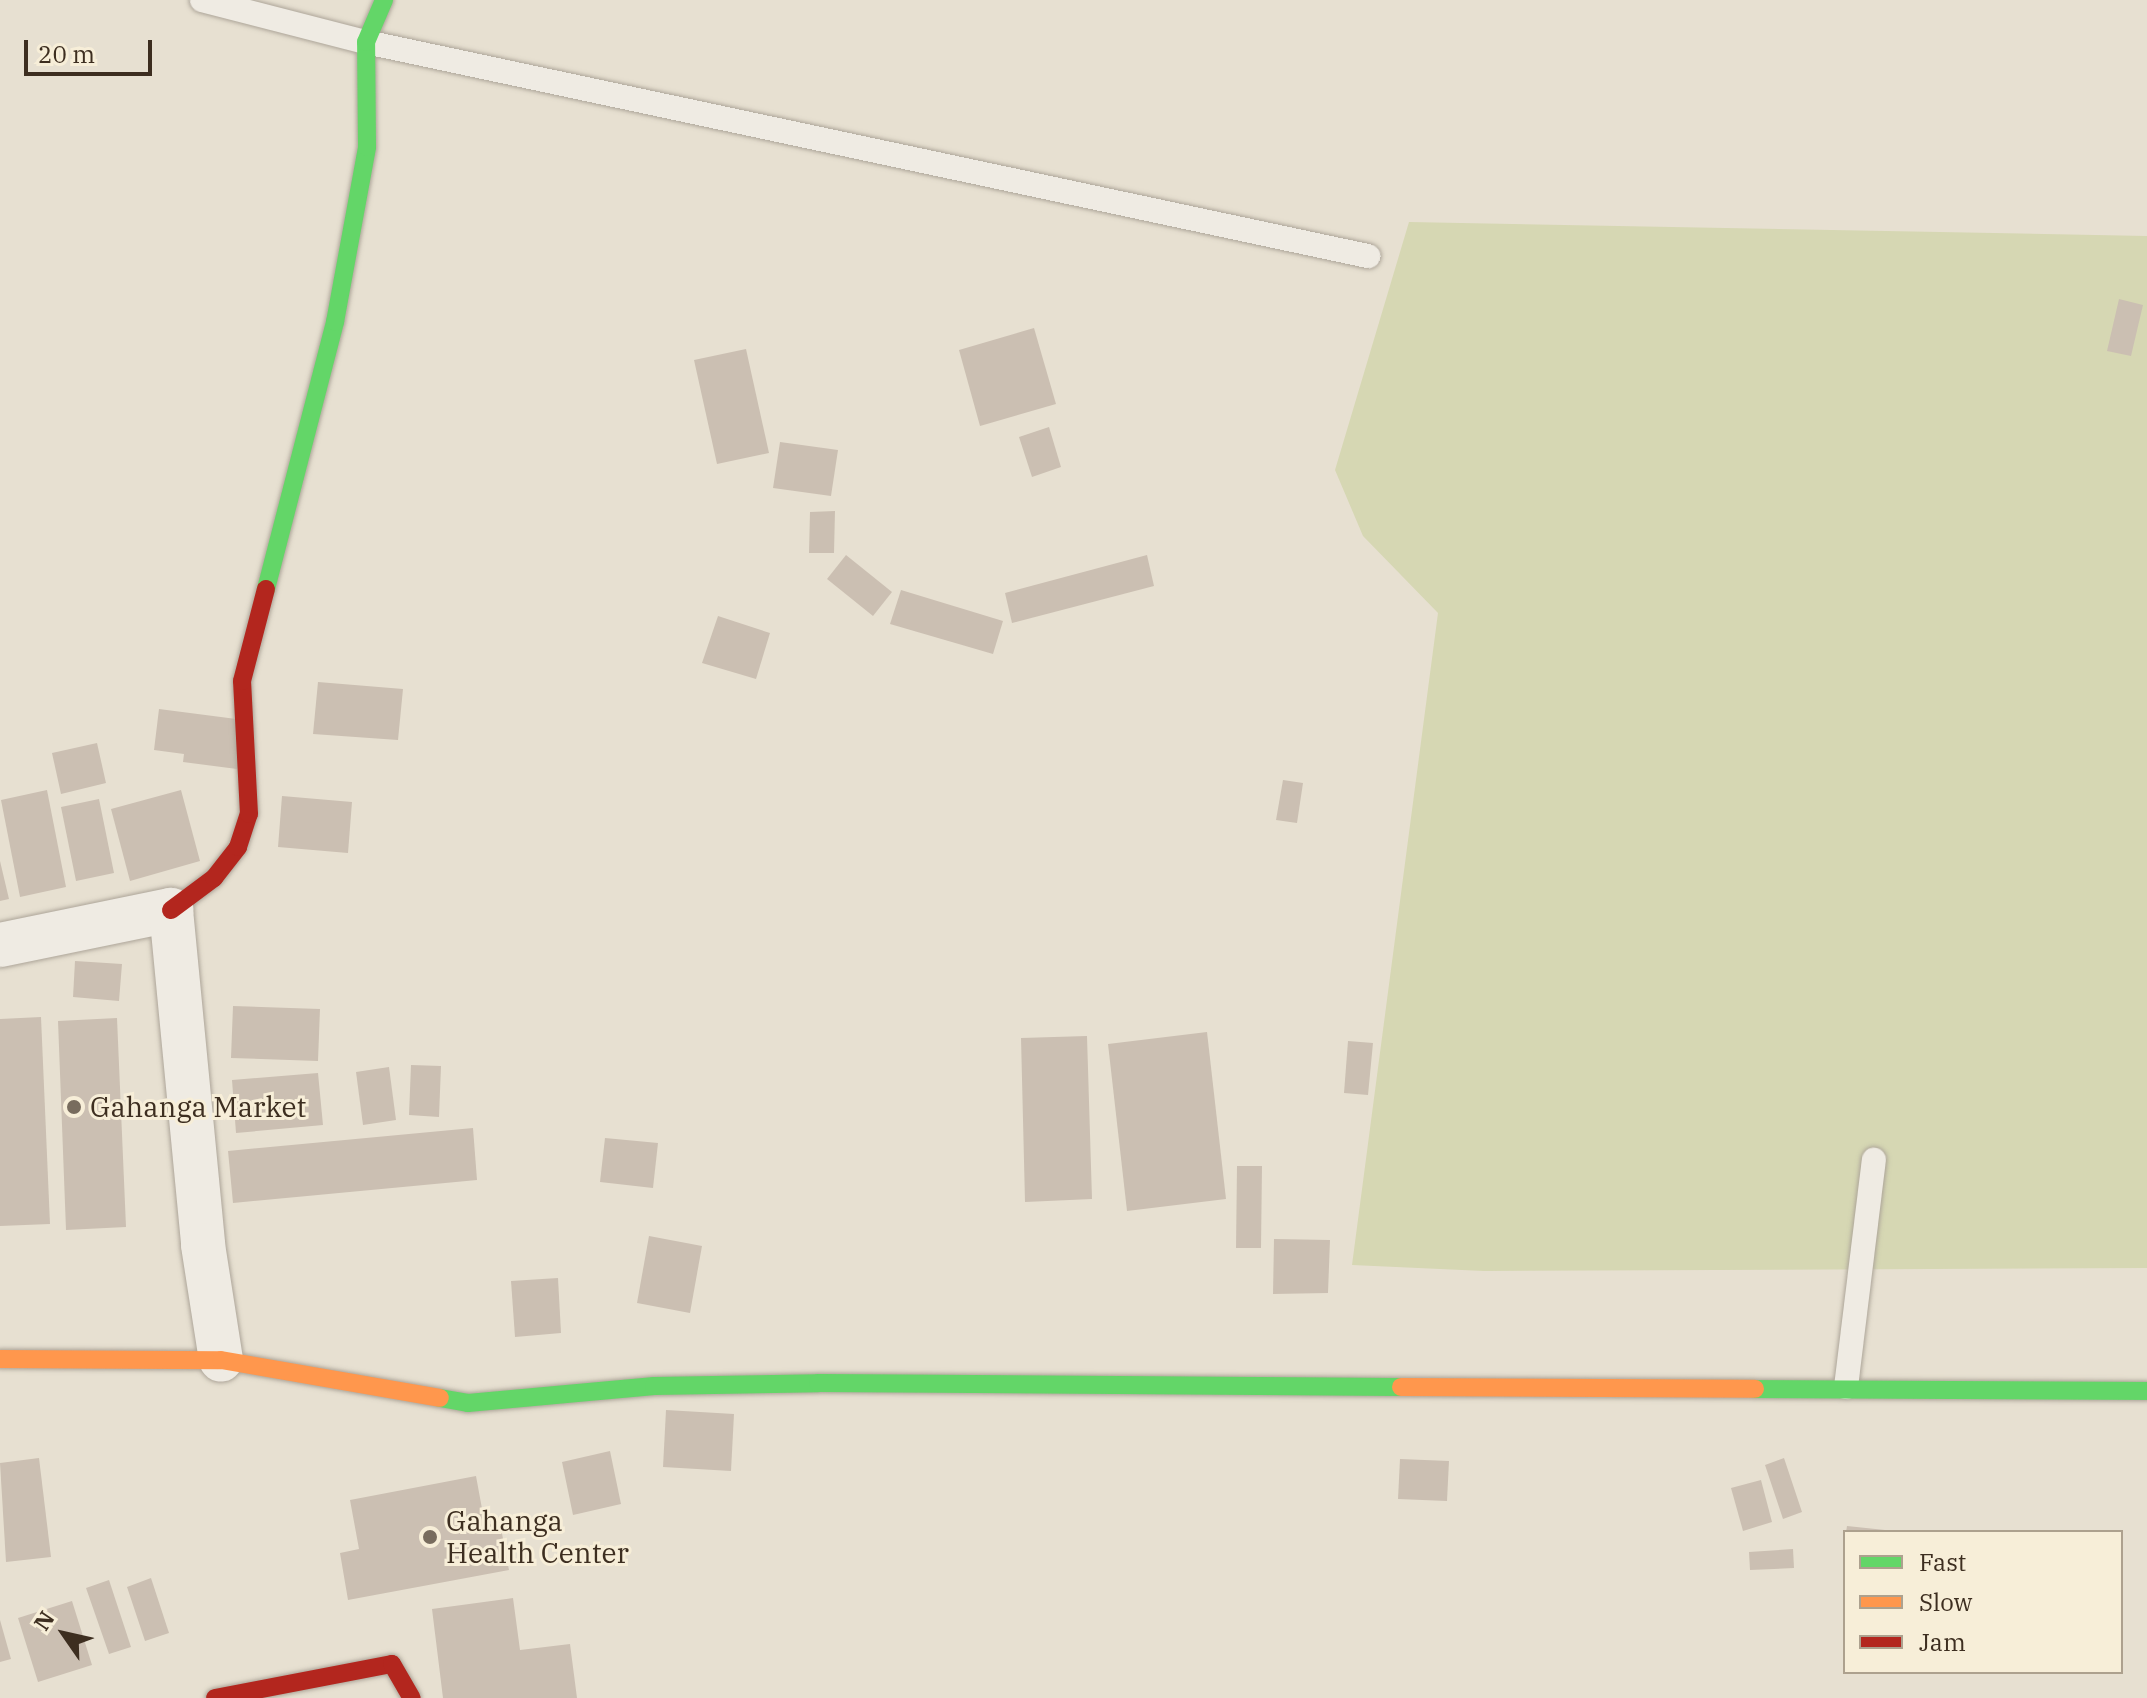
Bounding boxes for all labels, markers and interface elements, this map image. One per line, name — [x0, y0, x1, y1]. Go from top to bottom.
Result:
scale bar — [28, 24, 156, 74]
text: 20 m — [38, 38, 95, 70]
place label: Gahanga Market — [90, 1090, 306, 1124]
marker: Gahanga Market — [65, 1098, 83, 1116]
place label: Gahanga Health Center — [446, 1504, 629, 1570]
marker: Gahanga Health Center — [421, 1528, 439, 1546]
legend — [1843, 1530, 2123, 1674]
text: Fast — [1919, 1546, 1966, 1578]
text: Slow — [1919, 1586, 1972, 1618]
north arrow — [24, 1594, 104, 1674]
text: N — [27, 1605, 61, 1636]
text: Jam — [1919, 1626, 1966, 1658]

